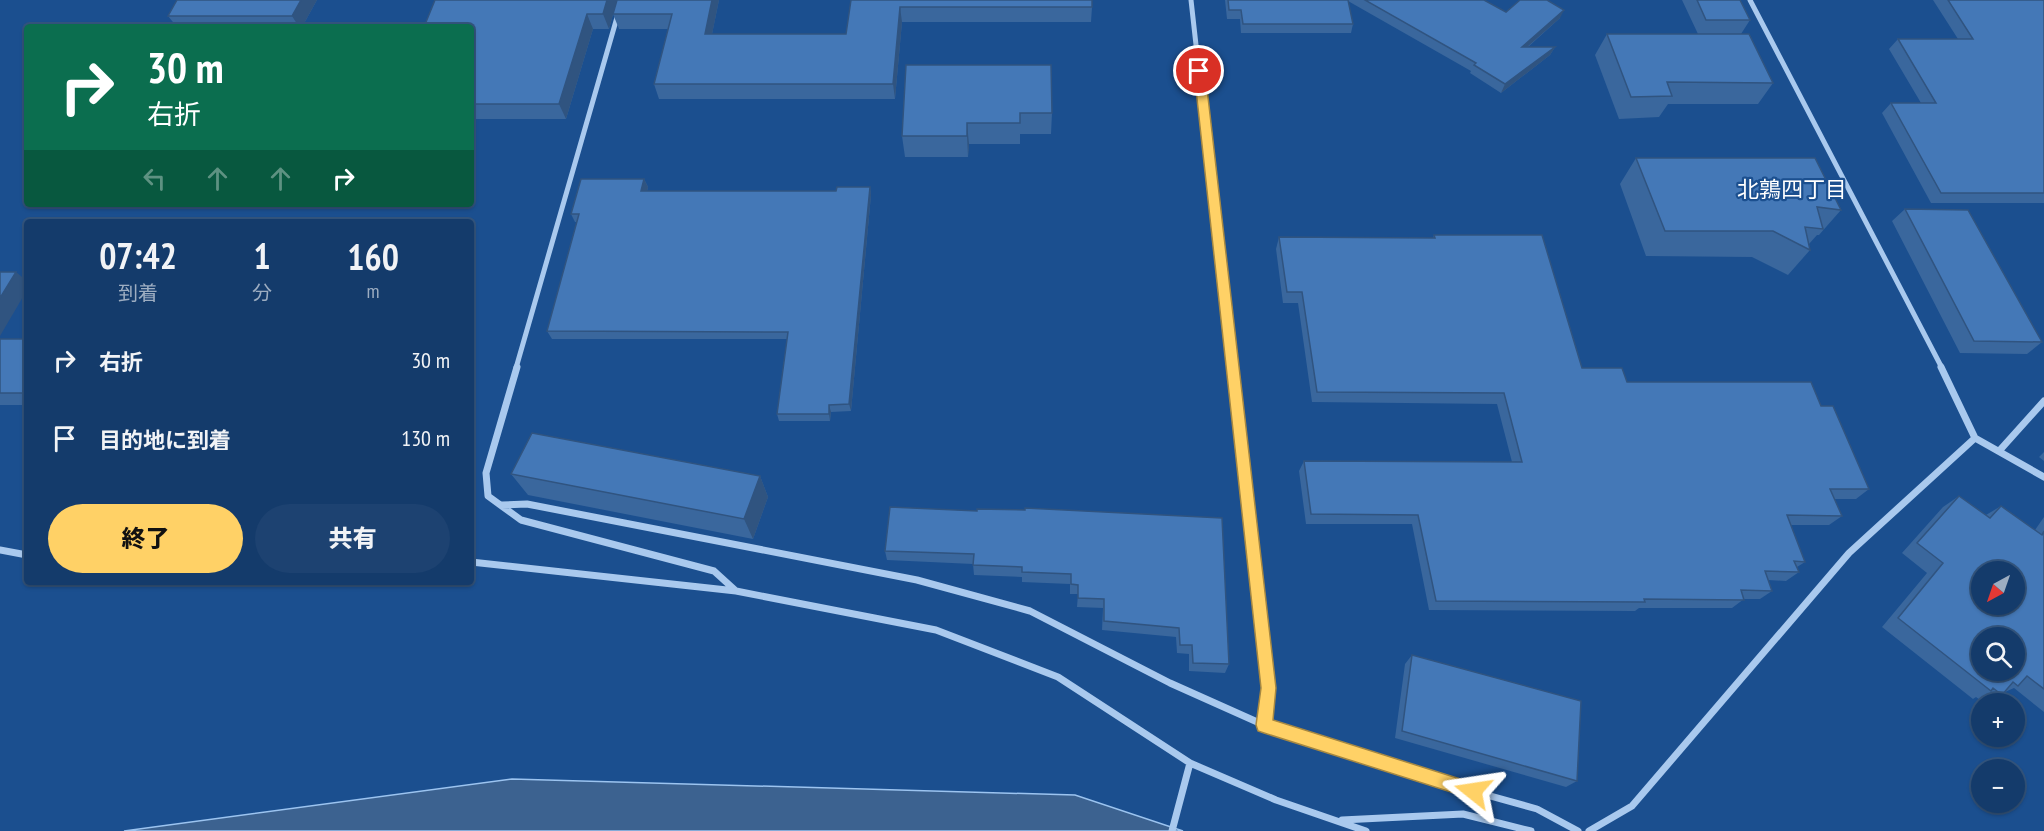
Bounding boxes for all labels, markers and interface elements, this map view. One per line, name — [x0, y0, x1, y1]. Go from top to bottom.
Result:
text: 30 m — [147, 40, 224, 95]
pin — [1173, 45, 1224, 96]
icon: right — [48, 48, 126, 126]
icon: arrive — [1182, 54, 1215, 87]
text: 右折 — [147, 97, 201, 131]
icon: left — [138, 162, 171, 195]
icon: ahead — [201, 162, 234, 195]
icon: ahead — [264, 162, 297, 195]
icon: right — [327, 162, 360, 195]
district label: 北鶉四丁目 — [1737, 175, 1847, 203]
text: 07:42 — [99, 232, 177, 279]
text: 1 — [254, 232, 271, 279]
text: 160 — [347, 233, 399, 280]
text: m — [367, 278, 380, 304]
text: 到着 — [118, 280, 158, 306]
text: 分 — [252, 280, 272, 306]
icon: right — [48, 344, 81, 377]
text: 30 m — [411, 346, 450, 374]
text: 右折 — [99, 348, 143, 376]
icon: arrive — [48, 422, 81, 455]
text: 130 m — [401, 424, 450, 452]
text: 目的地に到着 — [99, 426, 231, 454]
button: 終了 — [48, 504, 243, 573]
button: 共有 — [255, 504, 450, 573]
north arrow — [1971, 561, 2025, 615]
map controls — [1971, 561, 2025, 813]
button: search — [1971, 627, 2025, 681]
button: + — [1971, 693, 2025, 747]
position arrow — [1441, 759, 1505, 823]
button: − — [1971, 759, 2025, 813]

